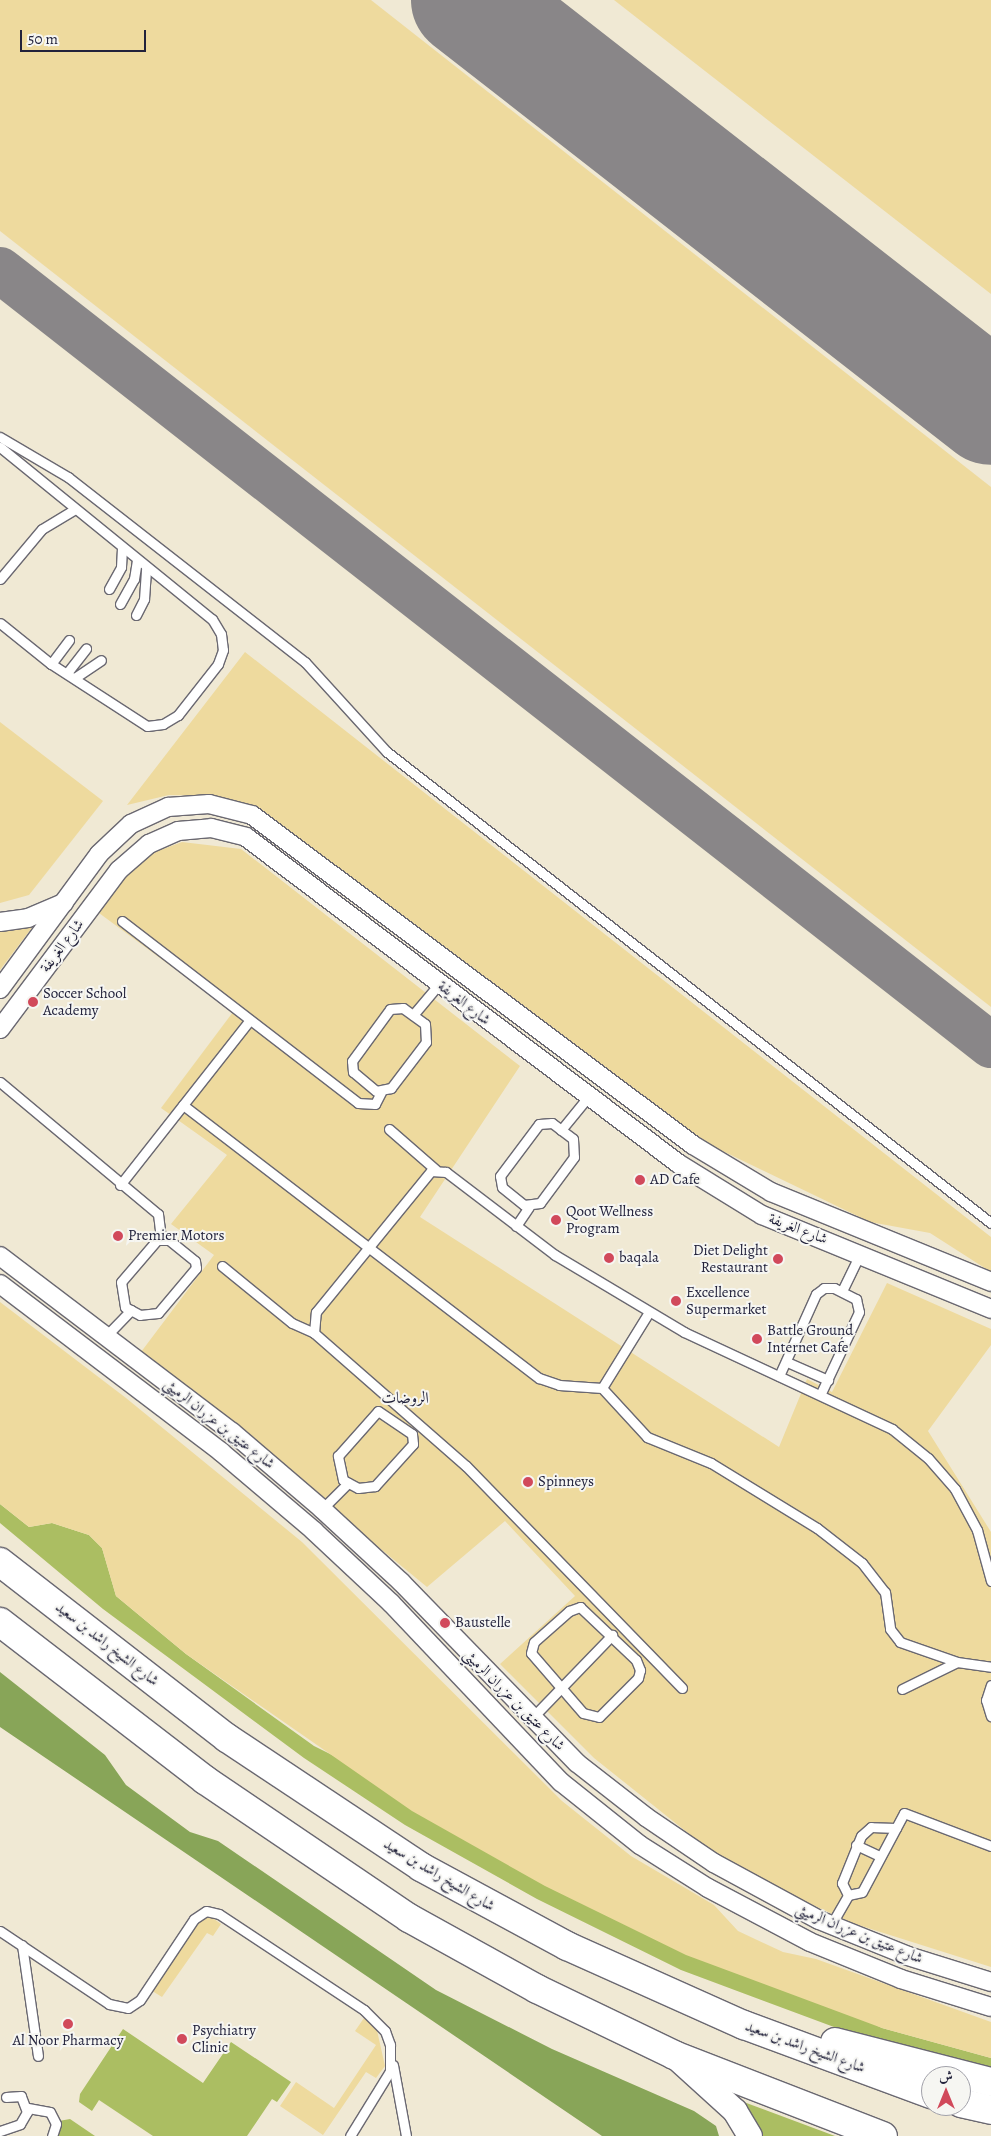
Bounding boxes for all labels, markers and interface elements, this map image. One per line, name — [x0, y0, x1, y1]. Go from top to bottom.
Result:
scale bar — [22, 20, 149, 52]
text: 50 m — [28, 29, 58, 49]
street label: شارع الغريفة — [36, 916, 88, 976]
street label: شارع الغريفة — [434, 977, 494, 1029]
place label: Soccer School Academy — [43, 984, 126, 1019]
marker: Soccer School Academy — [27, 996, 39, 1008]
place label: AD Cafe — [650, 1171, 700, 1189]
marker: AD Cafe — [634, 1174, 646, 1186]
place label: Qoot Wellness Program — [566, 1202, 653, 1237]
street label: شارع الغريفة — [766, 1210, 830, 1248]
marker: Qoot Wellness Program — [550, 1214, 562, 1226]
place label: Premier Motors — [128, 1227, 225, 1245]
marker: Premier Motors — [112, 1230, 124, 1242]
place label: Diet Delight Restaurant — [693, 1241, 768, 1276]
place label: baqala — [619, 1249, 659, 1267]
marker: baqala — [603, 1252, 615, 1264]
marker: Diet Delight Restaurant — [772, 1253, 784, 1265]
place label: Excellence Supermarket — [686, 1283, 766, 1318]
marker: Excellence Supermarket — [670, 1295, 682, 1307]
place label: Battle Ground Internet Cafe — [767, 1321, 853, 1356]
marker: Battle Ground Internet Cafe — [751, 1333, 763, 1345]
street label: شارع عتيق بن عزران الرميثي — [160, 1375, 278, 1473]
district label: الروضات — [381, 1388, 429, 1408]
place label: Spinneys — [538, 1473, 594, 1491]
marker: Spinneys — [522, 1476, 534, 1488]
street label: شارع الشيخ راشد بن سعيد — [52, 1598, 162, 1690]
place label: Baustelle — [455, 1614, 511, 1632]
marker: Baustelle — [439, 1617, 451, 1629]
street label: شارع عتيق بن عزران الرميثي — [460, 1646, 568, 1754]
street label: شارع الشيخ راشد بن سعيد — [380, 1835, 498, 1915]
street label: شارع عتيق بن عزران الرميثي — [793, 1900, 925, 1968]
street label: شارع الشيخ راشد بن سعيد — [743, 2017, 867, 2077]
marker: Al Noor Pharmacy — [62, 2018, 74, 2030]
place label: Psychiatry Clinic — [192, 2021, 256, 2056]
place label: Al Noor Pharmacy — [13, 2032, 123, 2050]
marker: Psychiatry Clinic — [176, 2033, 188, 2045]
north arrow — [921, 2066, 971, 2116]
text: ش — [939, 2067, 953, 2086]

